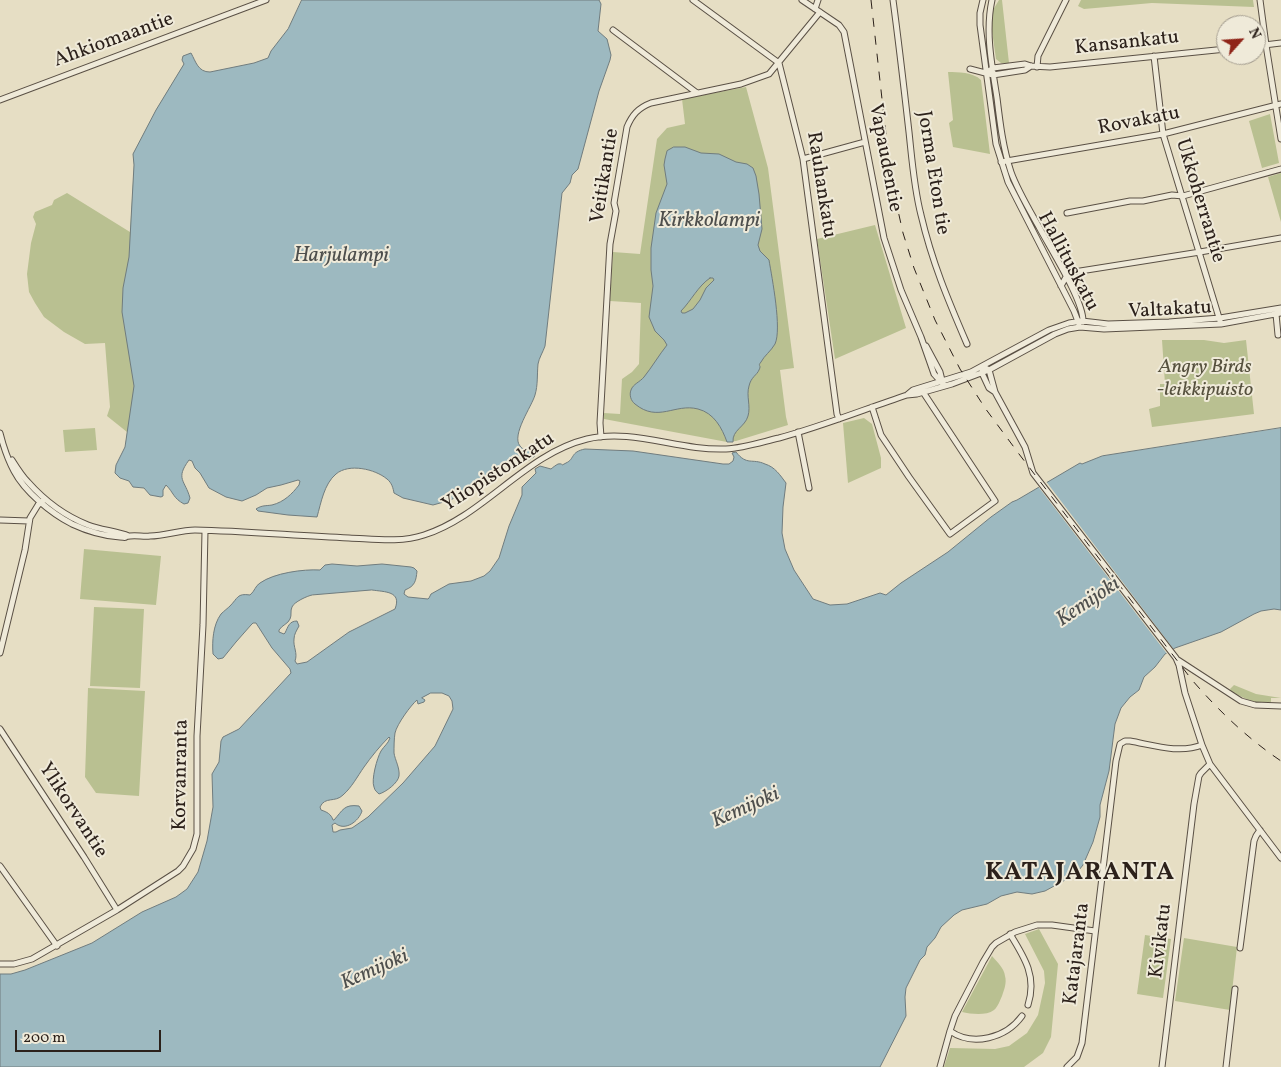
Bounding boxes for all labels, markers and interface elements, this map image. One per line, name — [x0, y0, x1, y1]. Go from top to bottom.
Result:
street label: Ahkiomaantie — [51, 8, 177, 74]
north arrow — [1216, 15, 1266, 65]
text: N — [1243, 25, 1265, 42]
street label: Kansankatu — [1074, 27, 1180, 61]
street label: Vapaudentie — [862, 102, 906, 214]
street label: Rovakatu — [1096, 102, 1182, 142]
street label: Jorma Eton tie — [910, 109, 954, 237]
street label: Veitikantie — [587, 127, 625, 225]
street label: Rauhankatu — [800, 130, 840, 240]
street label: Ukkoherrantie — [1169, 136, 1229, 266]
street label: Hallituskatu — [1031, 208, 1103, 316]
water label: Kirkkolampi — [658, 209, 760, 235]
water label: Harjulampi — [293, 244, 389, 270]
street label: Valtakatu — [1128, 297, 1212, 325]
park label: Angry Birds -leikkipuisto — [1157, 356, 1253, 403]
street label: Yliopistonkatu — [438, 428, 560, 518]
water label: Kemijoki — [1052, 573, 1126, 633]
street label: Korvanranta — [169, 719, 195, 831]
street label: Ylikorvantie — [32, 759, 112, 863]
water label: Kemijoki — [708, 783, 784, 835]
district label: KATAJARANTA — [984, 859, 1176, 889]
street label: Katajaranta — [1060, 901, 1096, 1007]
street label: Kivikatu — [1146, 902, 1178, 980]
water label: Kemijoki — [337, 945, 413, 997]
scale bar — [18, 1020, 164, 1052]
text: 200 m — [23, 1028, 66, 1049]

